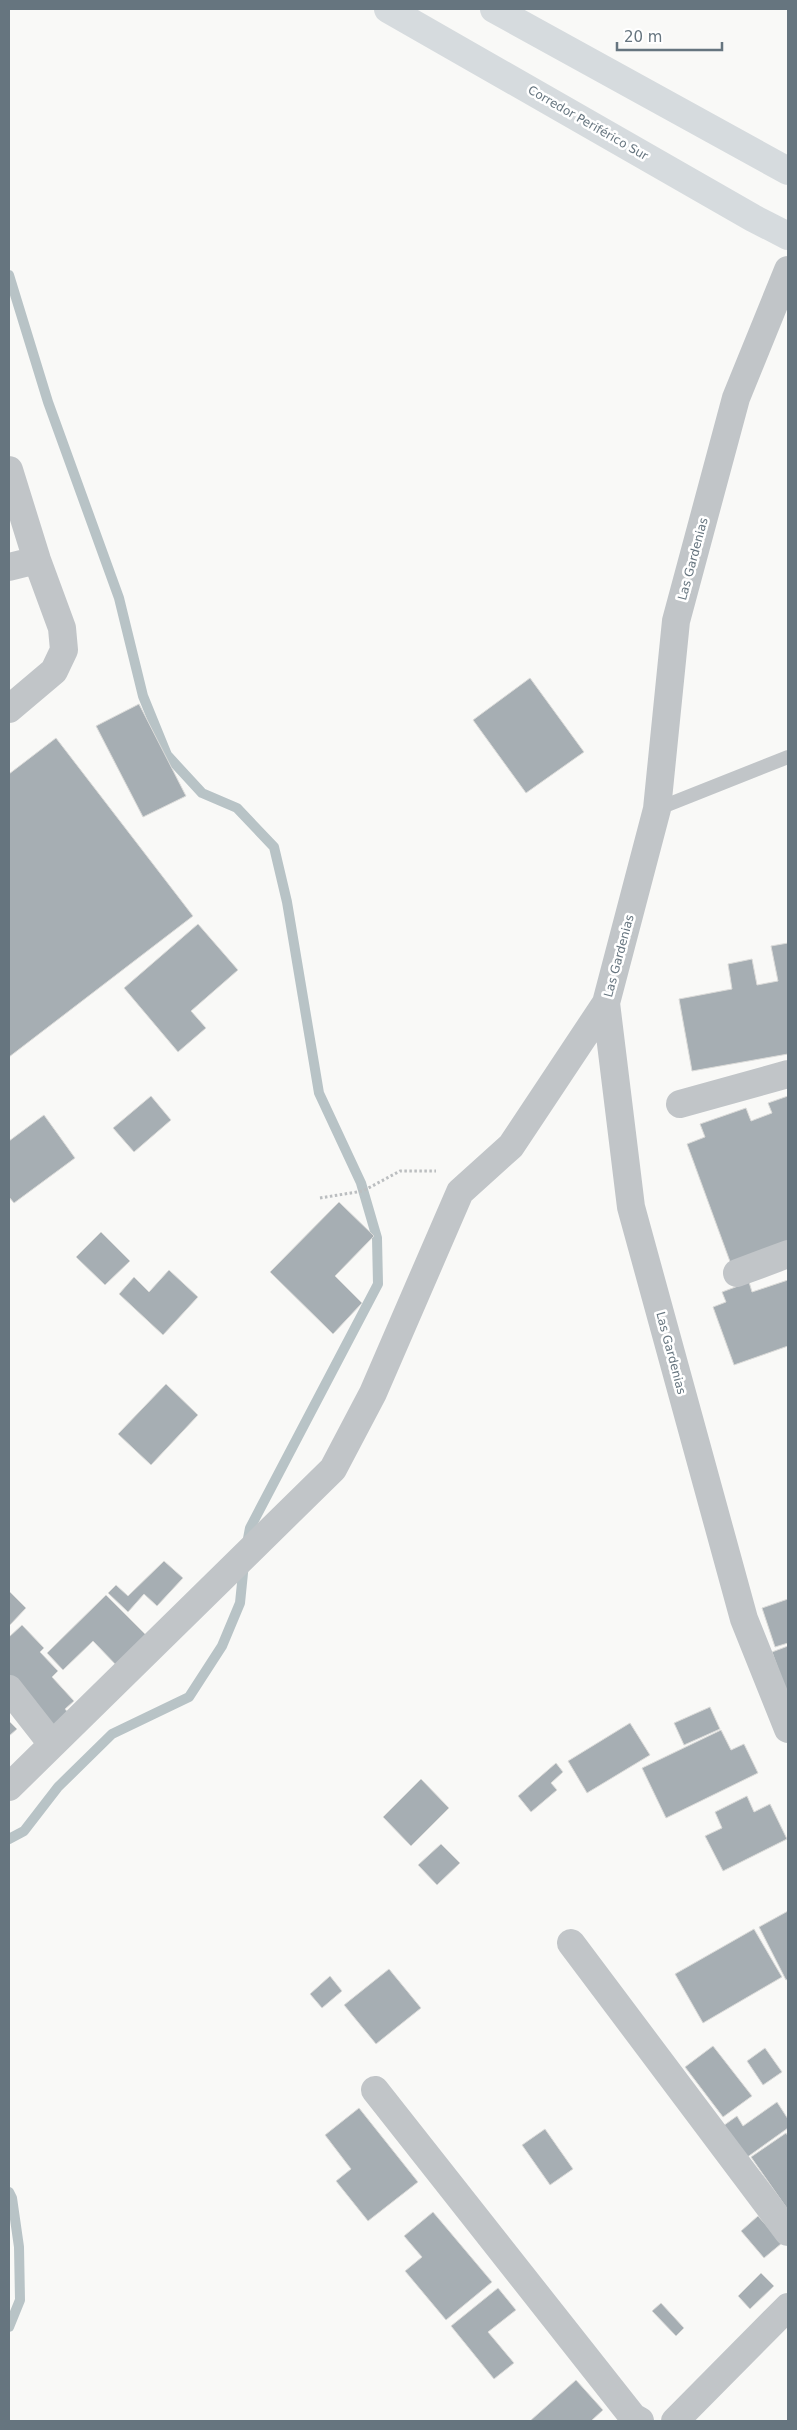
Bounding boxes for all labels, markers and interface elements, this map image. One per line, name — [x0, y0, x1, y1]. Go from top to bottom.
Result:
scale bar — [617, 20, 722, 52]
text: 20 m — [624, 28, 662, 46]
street label: Corredor Periférico Sur — [525, 83, 651, 163]
street label: Las Gardenias — [675, 516, 711, 602]
street label: Las Gardenias — [601, 913, 637, 999]
street label: Las Gardenias — [653, 1310, 689, 1396]

